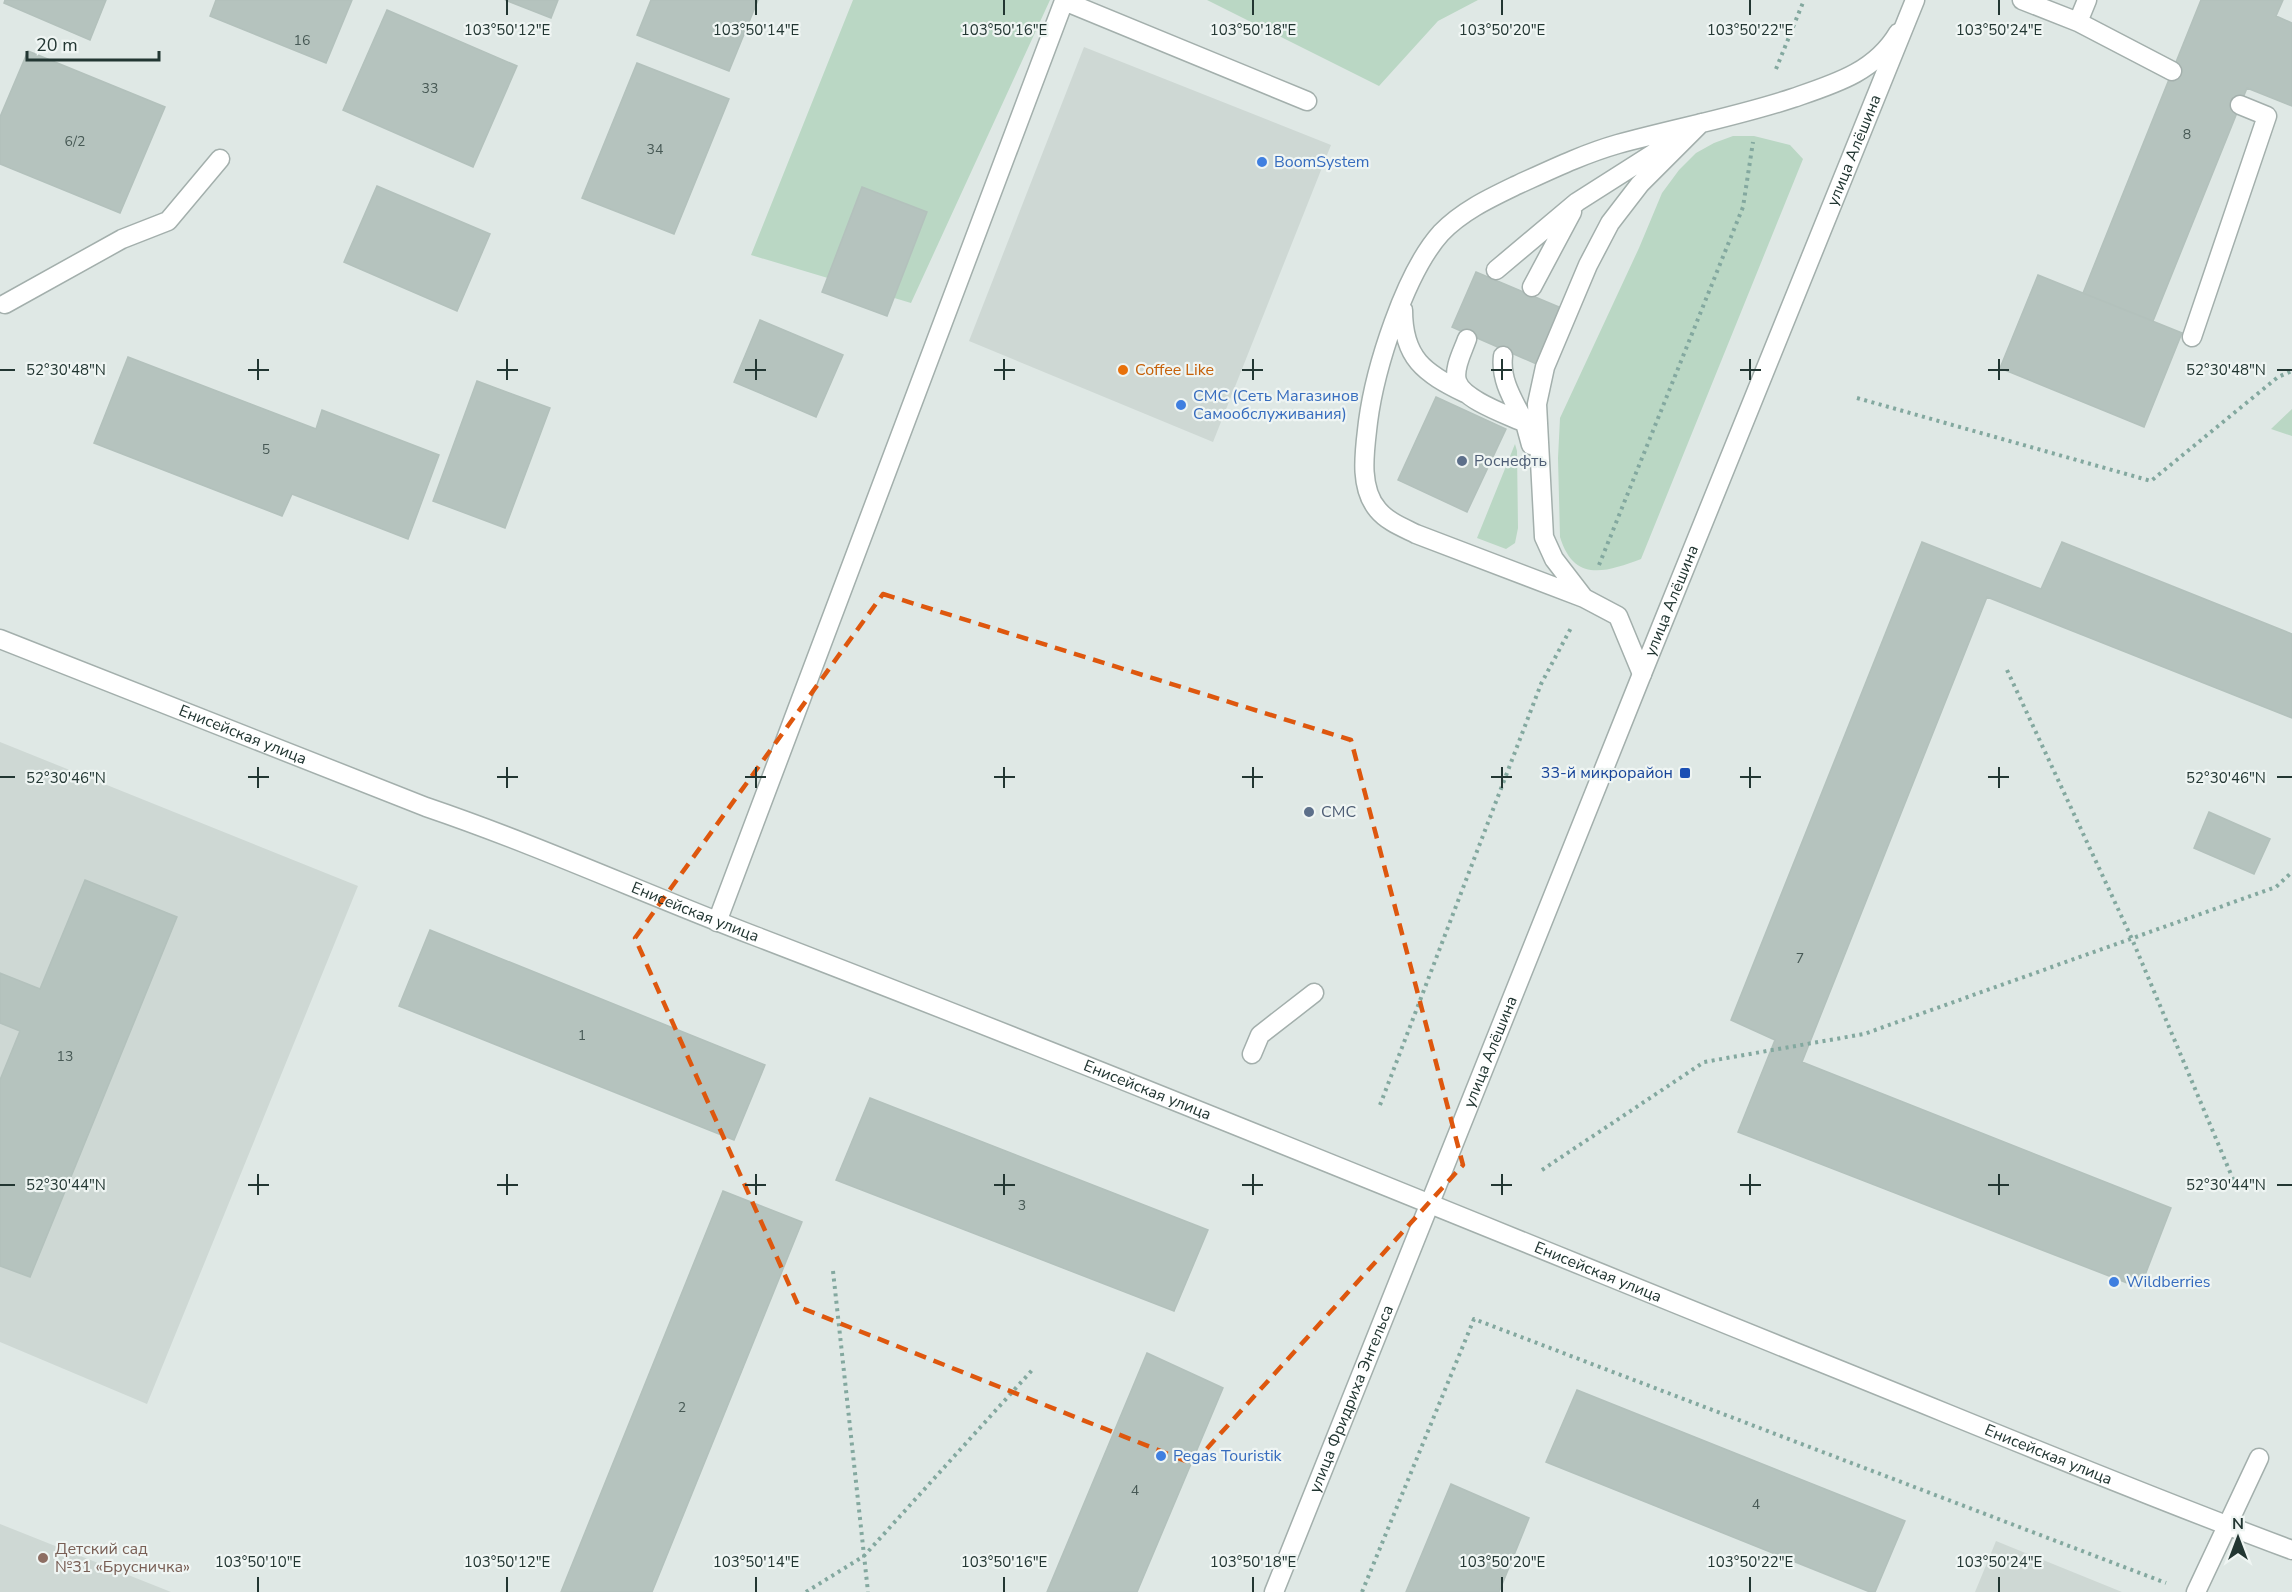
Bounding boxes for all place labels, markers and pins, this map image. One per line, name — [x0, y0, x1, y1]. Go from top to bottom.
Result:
place label: BoomSystem — [1274, 151, 1369, 173]
marker: BoomSystem — [1255, 155, 1269, 169]
place label: Coffee Like — [1135, 359, 1214, 381]
marker: Coffee Like — [1116, 363, 1130, 377]
place label: СМС (Сеть Магазинов Самообслуживания) — [1193, 385, 1359, 425]
marker: СМС (Сеть Магазинов Самообслуживания) — [1174, 398, 1188, 412]
place label: Роснефть — [1474, 450, 1547, 472]
marker: Роснефть — [1455, 454, 1469, 468]
place label: 33-й микрорайон — [1541, 762, 1673, 784]
marker: 33-й микрорайон — [1678, 766, 1692, 780]
place label: СМС — [1321, 801, 1356, 823]
marker: СМС — [1302, 805, 1316, 819]
place label: Wildberries — [2126, 1271, 2211, 1293]
marker: Wildberries — [2107, 1275, 2121, 1289]
place label: Pegas Touristik — [1173, 1445, 1283, 1467]
marker: Pegas Touristik — [1154, 1449, 1168, 1463]
place label: Детский сад №31 «Брусничка» — [55, 1538, 190, 1578]
marker: Детский сад №31 «Брусничка» — [36, 1551, 50, 1565]

